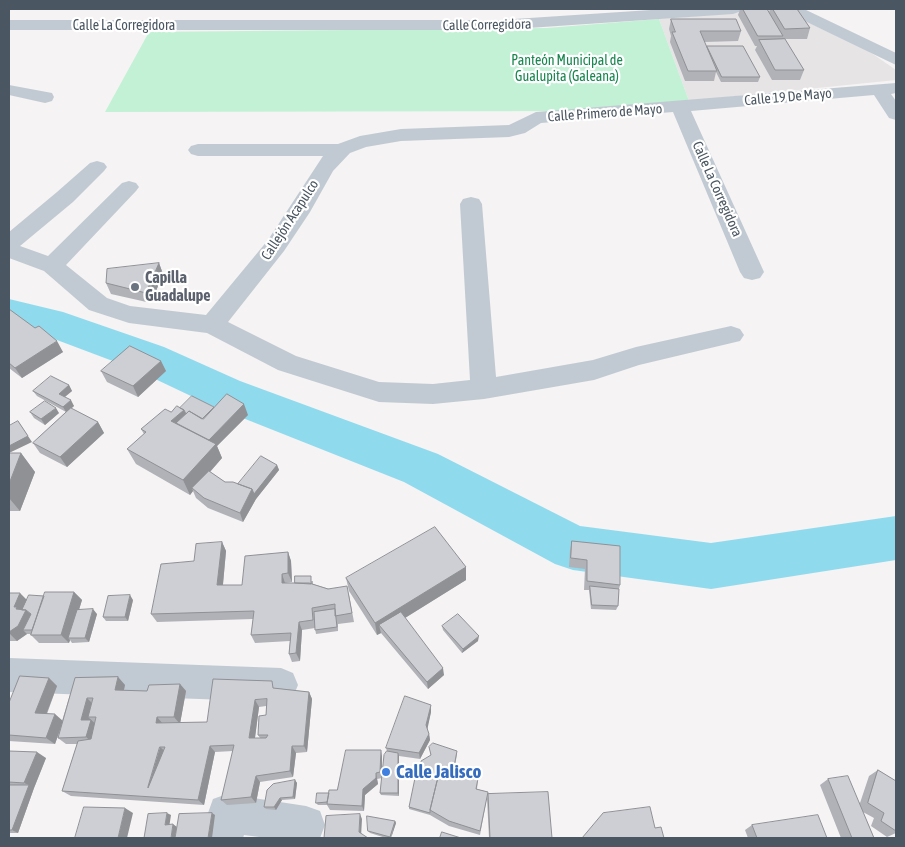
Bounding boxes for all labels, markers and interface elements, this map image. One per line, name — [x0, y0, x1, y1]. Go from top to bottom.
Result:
street label: Calle Corregidora — [443, 16, 531, 34]
street label: Calle La Corregidora — [73, 18, 175, 34]
park label: Panteón Municipal de Gualupita (Galeana) — [511, 53, 623, 85]
street label: Calle 19 De Mayo — [744, 85, 832, 109]
street label: Calle Primero de Mayo — [547, 101, 663, 125]
street label: Calle La Corregidora — [688, 139, 746, 239]
street label: Callejón Acapulco — [258, 177, 322, 263]
place label: Capilla Guadalupe — [145, 268, 210, 306]
marker: Capilla Guadalupe — [129, 281, 141, 293]
place label: Calle Jalisco — [396, 761, 481, 783]
marker: Calle Jalisco — [380, 766, 392, 778]

